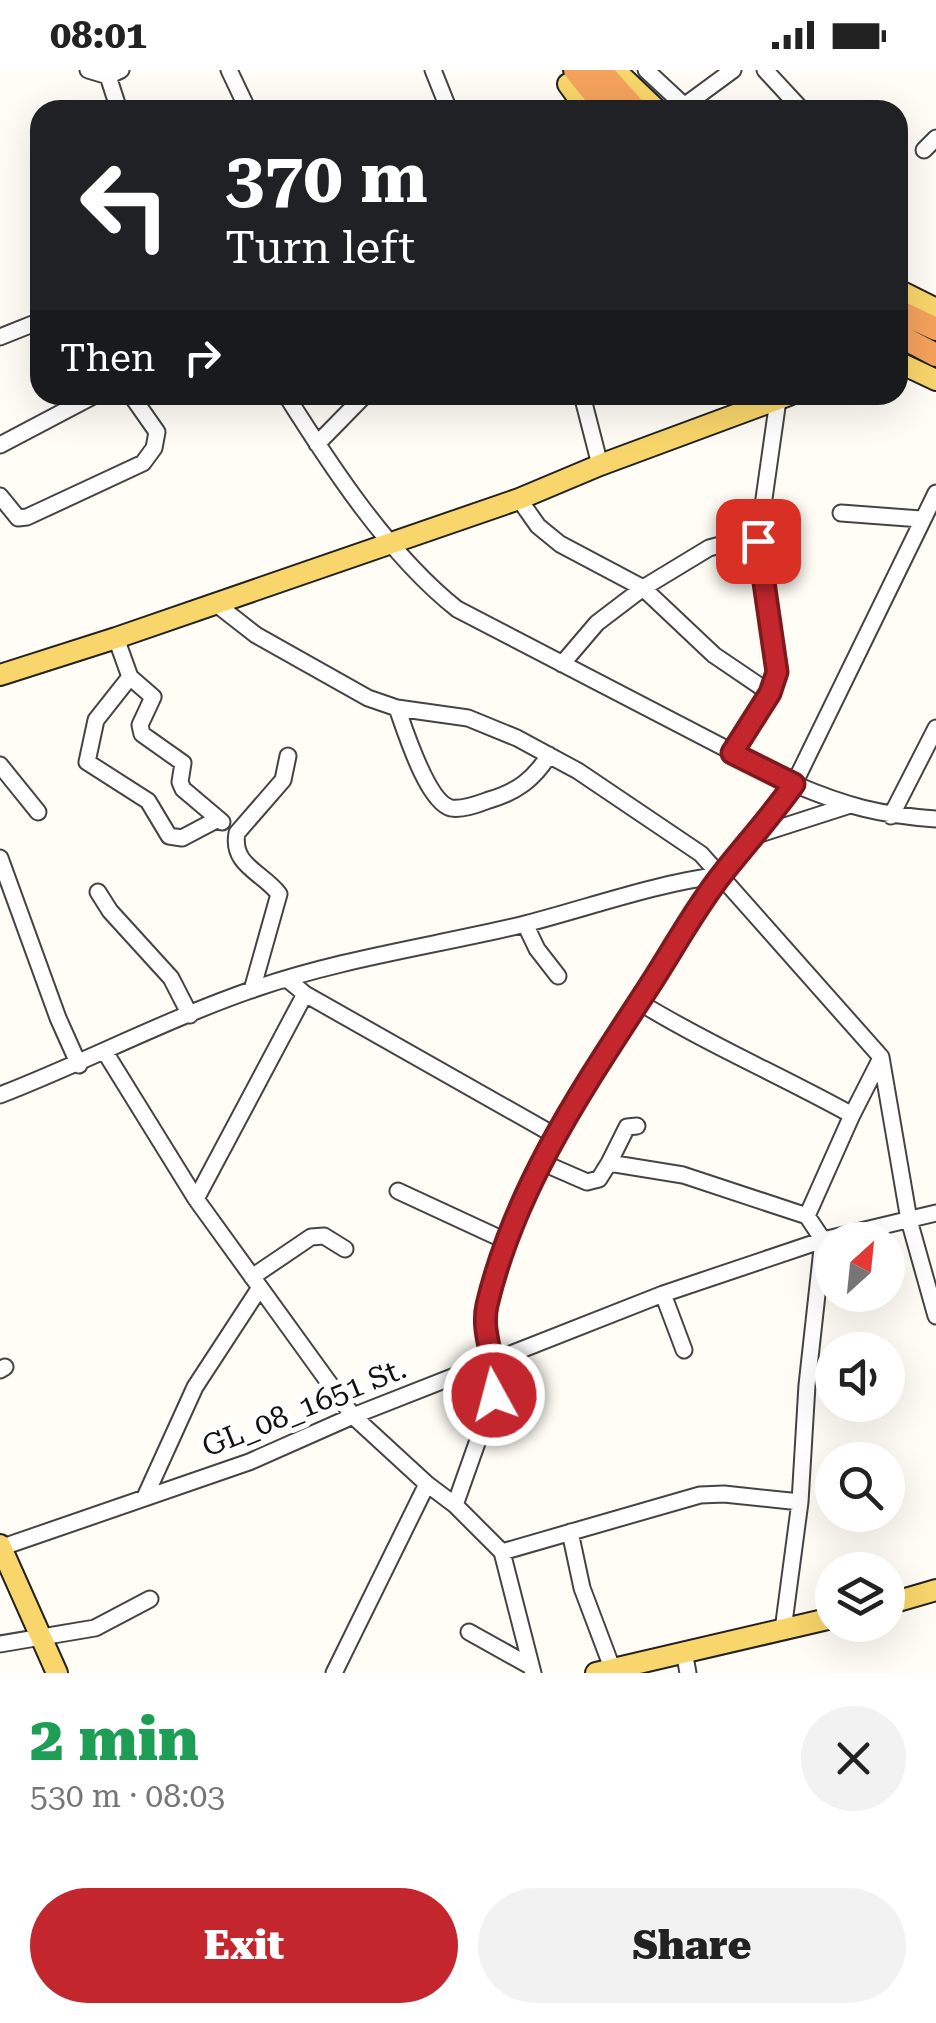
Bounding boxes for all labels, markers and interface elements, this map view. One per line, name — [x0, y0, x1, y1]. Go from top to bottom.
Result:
text: 08:01 — [50, 13, 147, 57]
text: 370 m — [225, 137, 428, 219]
icon: left — [60, 140, 190, 270]
text: Turn left — [225, 221, 415, 274]
icon: right — [175, 330, 230, 385]
text: Then — [60, 336, 155, 380]
pin — [716, 499, 801, 584]
icon: arrive — [731, 514, 786, 569]
north arrow — [815, 1222, 905, 1312]
map controls — [815, 1222, 905, 1642]
button: sound — [815, 1332, 905, 1422]
position arrow — [442, 1343, 546, 1447]
street label: GL_08_1651 St. — [197, 1350, 411, 1464]
button: search — [815, 1442, 905, 1532]
button: layers — [815, 1552, 905, 1642]
text: 2 min — [30, 1704, 199, 1775]
button: close — [801, 1706, 906, 1811]
text: 530 m · 08:03 — [30, 1777, 225, 1815]
button: Exit — [30, 1888, 458, 2003]
button: Share — [478, 1888, 906, 2003]

